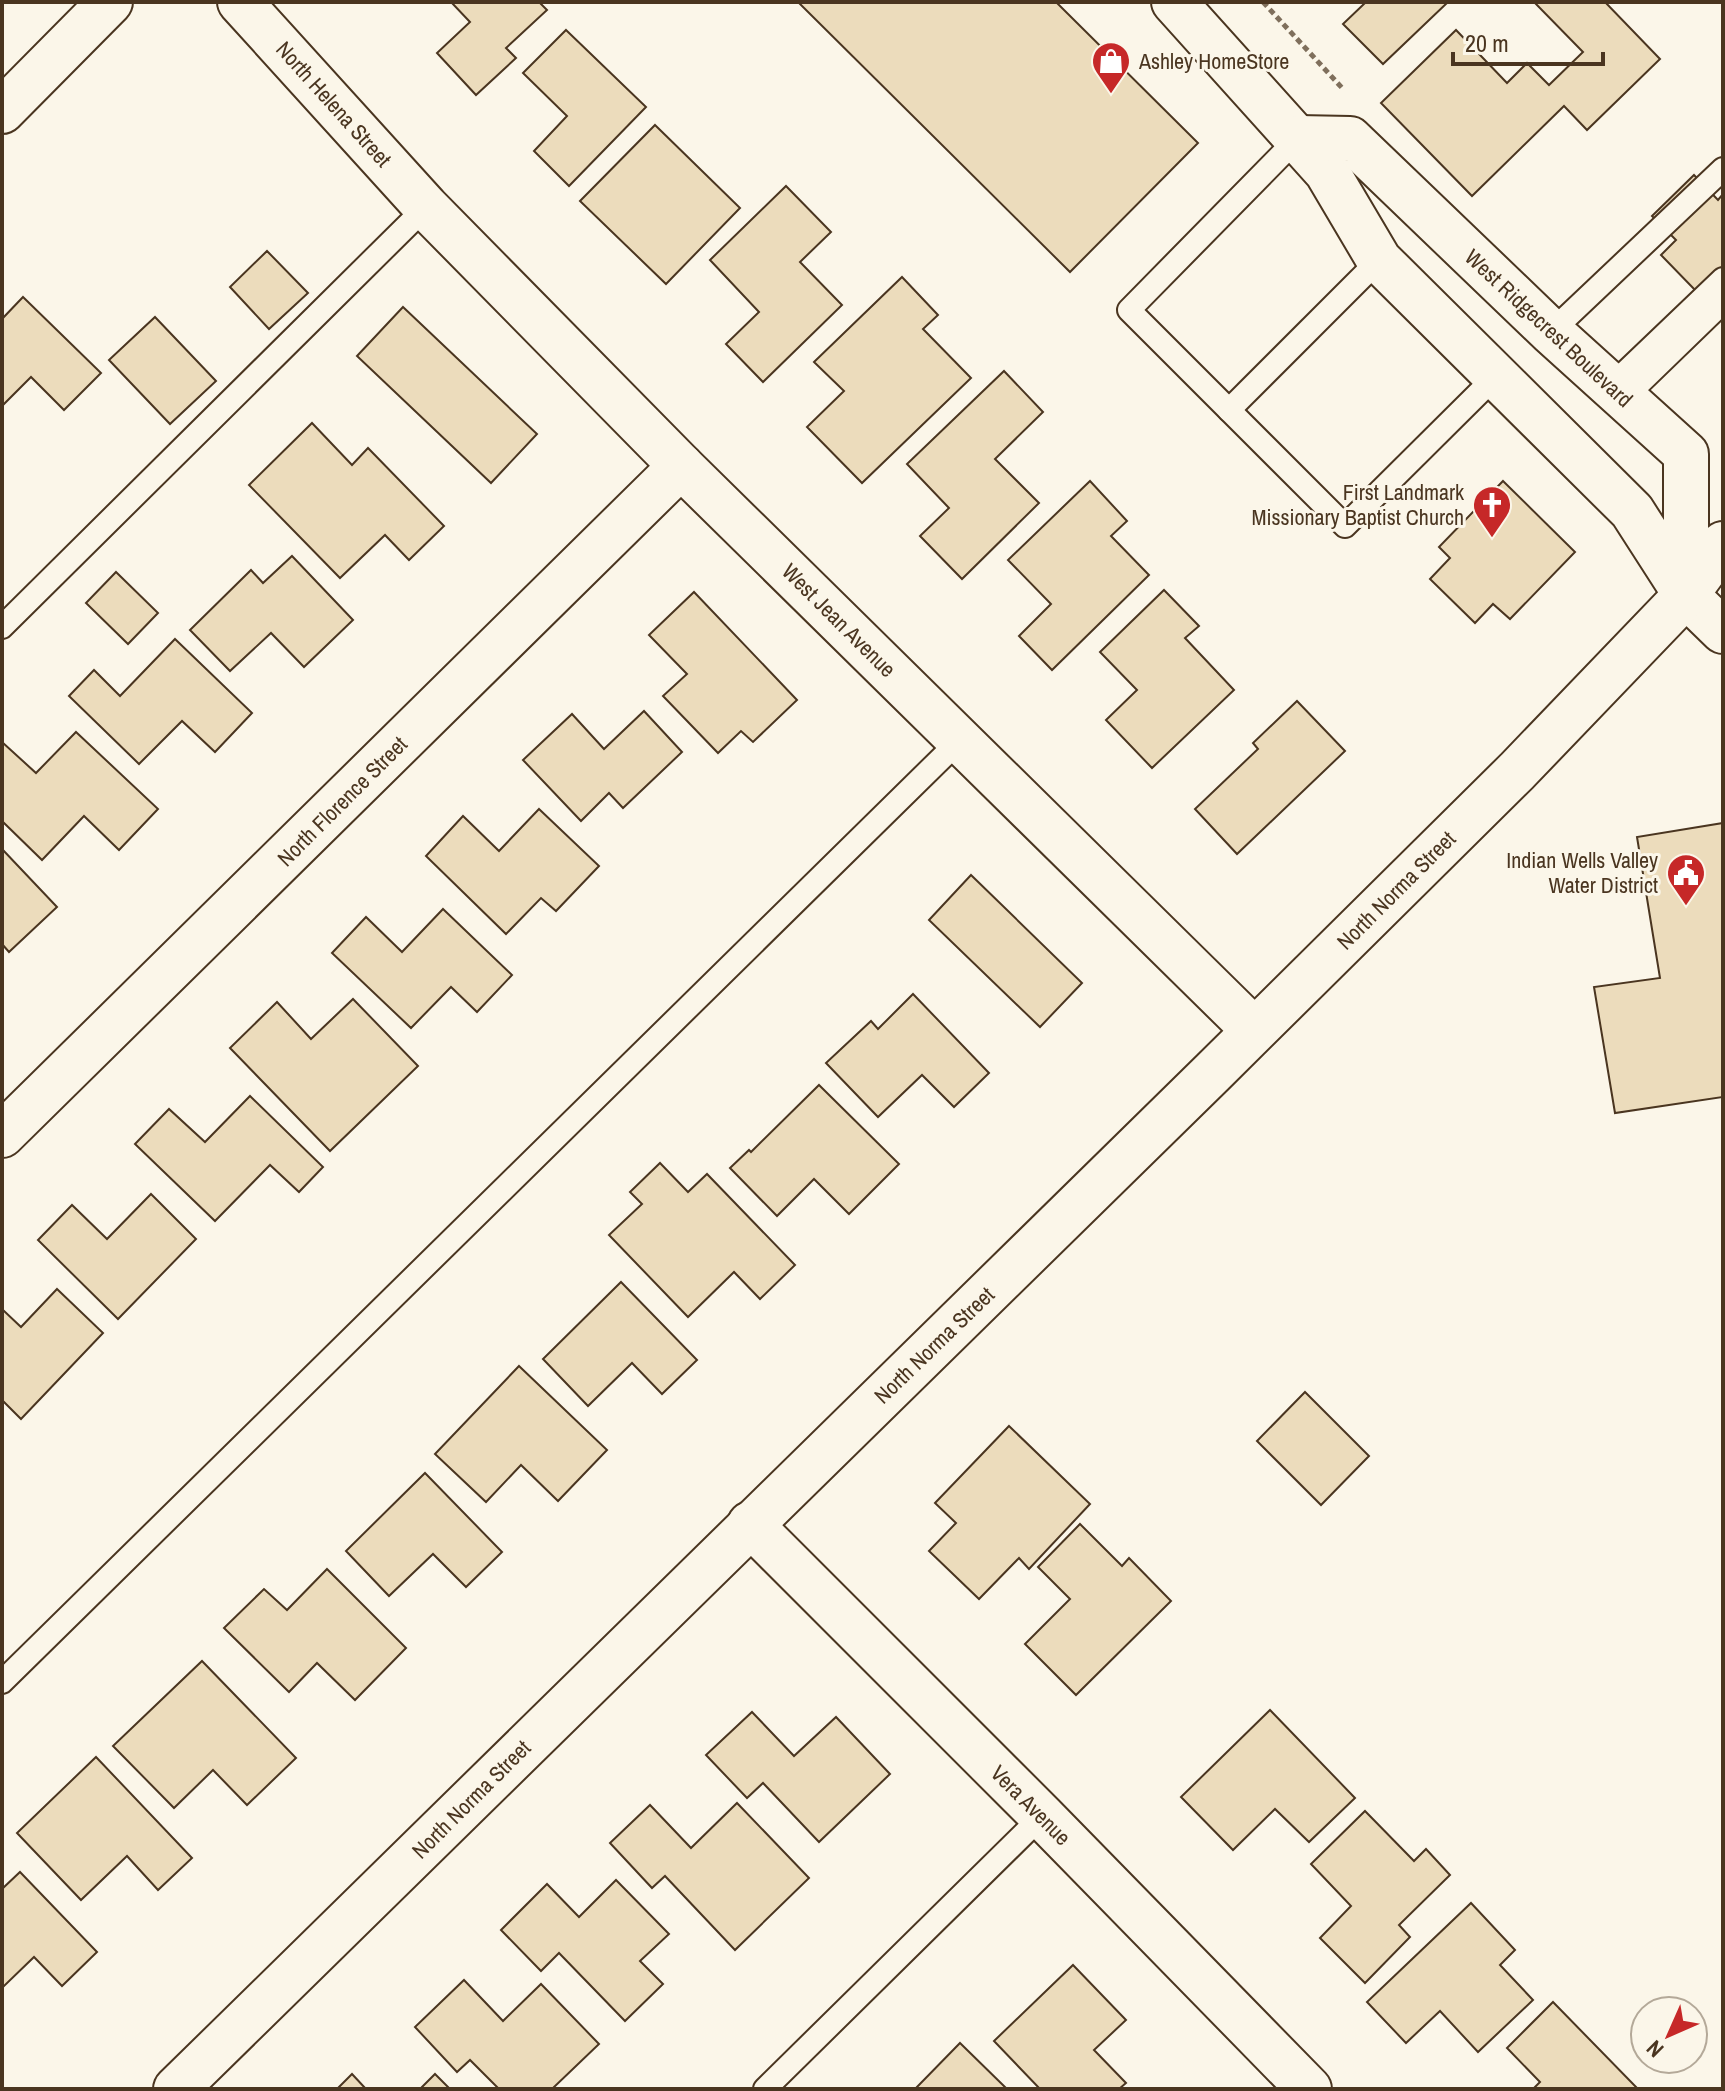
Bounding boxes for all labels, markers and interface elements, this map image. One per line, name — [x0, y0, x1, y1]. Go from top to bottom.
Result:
scale bar — [1453, 16, 1603, 66]
text: 20 m — [1465, 27, 1509, 59]
street label: North Helena Street — [270, 35, 398, 173]
shop icon: Ashley HomeStore — [1090, 40, 1132, 95]
place label: Ashley HomeStore — [1138, 46, 1289, 76]
street label: West Ridgecrest Boulevard — [1459, 242, 1639, 414]
place label: First Landmark Missionary Baptist Church — [1251, 477, 1465, 532]
church icon: First Landmark Missionary Baptist Church — [1471, 484, 1513, 539]
street label: West Jean Avenue — [775, 556, 903, 684]
street label: North Florence Street — [270, 729, 414, 873]
street label: North Norma Street — [1330, 824, 1462, 956]
place label: Indian Wells Valley Water District — [1506, 845, 1658, 900]
public building icon: Indian Wells Valley Water District — [1665, 852, 1707, 907]
street label: North Norma Street — [867, 1280, 1001, 1410]
street label: North Norma Street — [405, 1733, 537, 1865]
street label: Vera Avenue — [984, 1758, 1078, 1852]
north arrow — [1629, 1995, 1709, 2075]
text: N — [1640, 2034, 1670, 2064]

